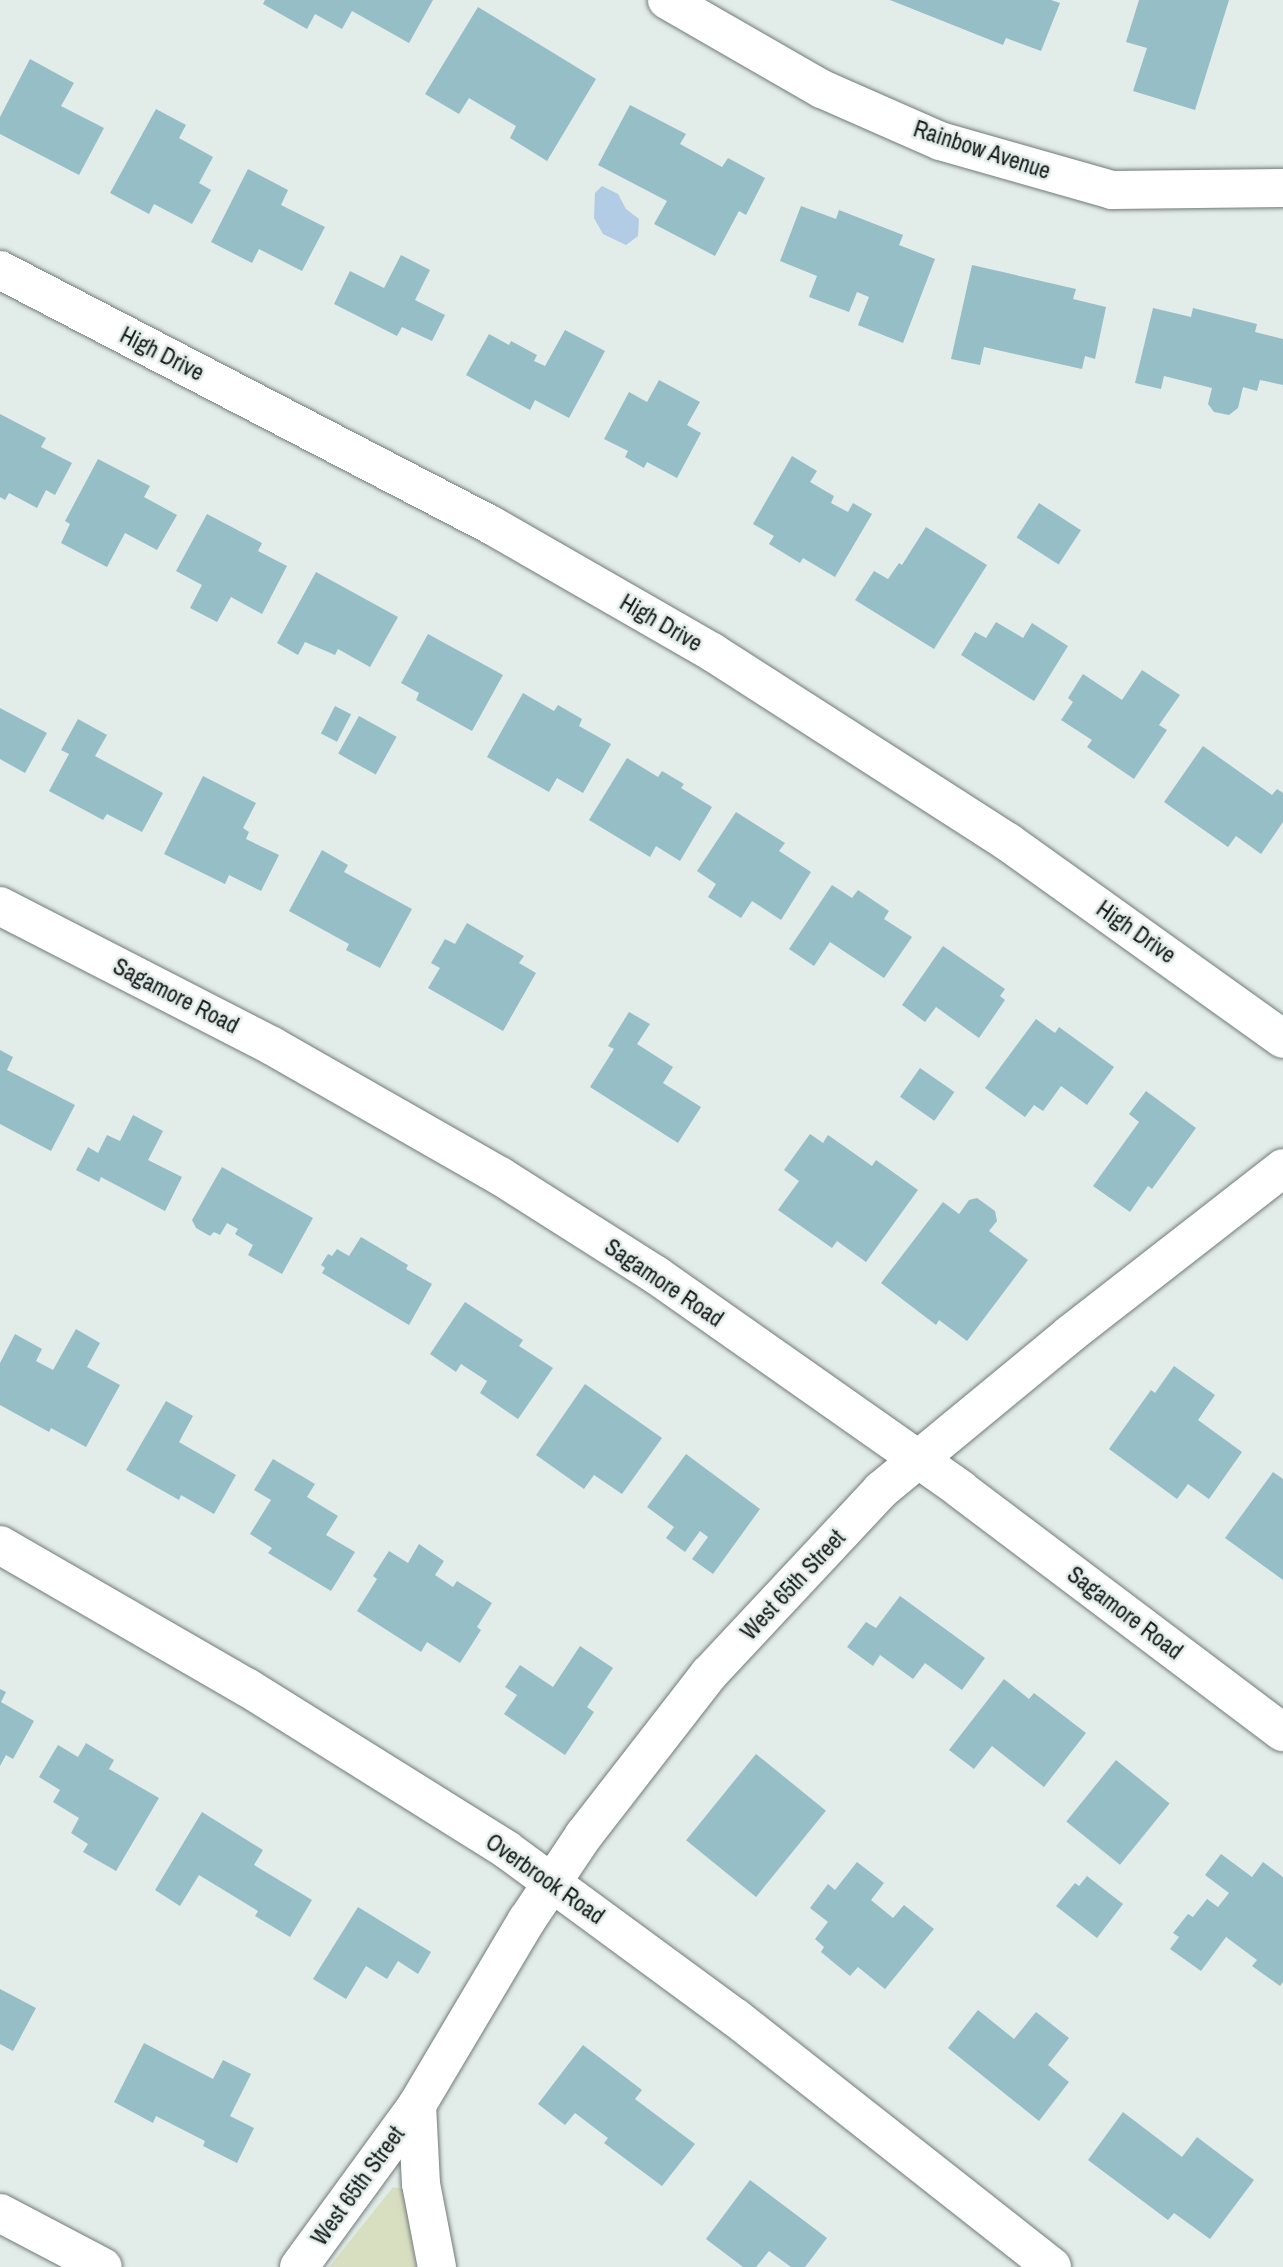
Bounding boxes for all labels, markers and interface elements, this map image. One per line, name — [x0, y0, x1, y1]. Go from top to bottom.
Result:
street label: Rainbow Avenue — [910, 115, 1054, 185]
street label: High Drive — [116, 321, 208, 387]
street label: High Drive — [615, 589, 707, 657]
street label: High Drive — [1091, 895, 1181, 969]
street label: Sagamore Road — [109, 953, 243, 1039]
street label: Sagamore Road — [599, 1233, 729, 1333]
street label: West 65th Street — [735, 1524, 851, 1646]
street label: Sagamore Road — [1062, 1561, 1188, 1665]
street label: Overbrook Road — [480, 1828, 610, 1930]
street label: West 65th Street — [306, 2121, 410, 2251]

